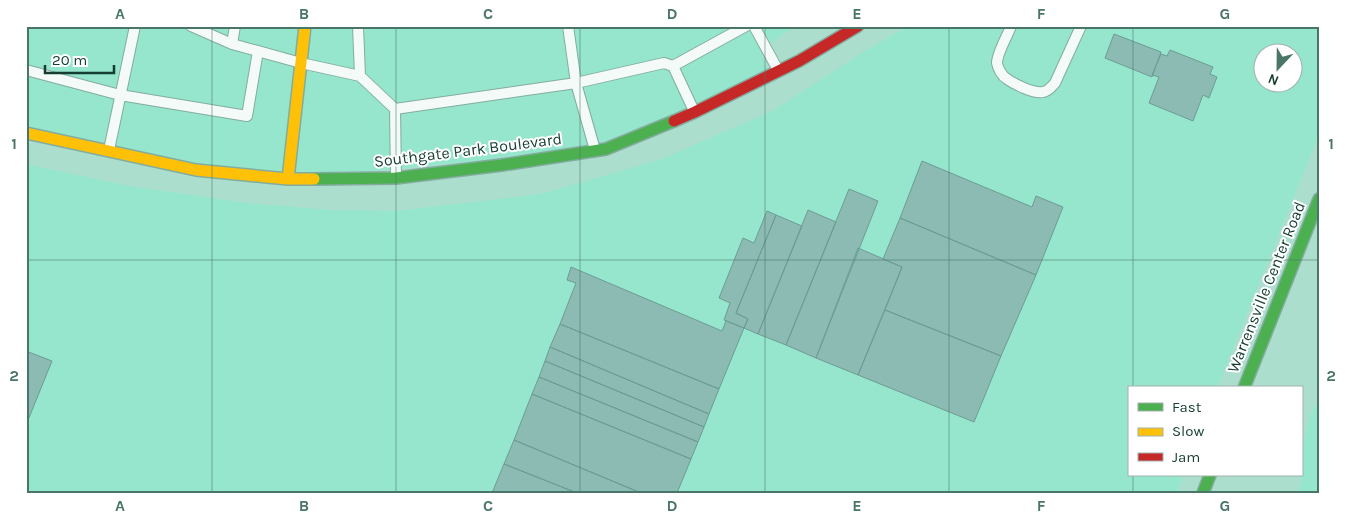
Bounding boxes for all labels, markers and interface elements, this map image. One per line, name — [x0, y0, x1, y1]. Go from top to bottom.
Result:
text: A — [115, 4, 125, 23]
text: B — [299, 4, 309, 23]
text: C — [483, 4, 493, 23]
text: D — [667, 4, 678, 23]
text: E — [852, 4, 862, 23]
text: F — [1037, 4, 1046, 23]
text: G — [1220, 4, 1230, 23]
scale bar — [45, 42, 114, 74]
north arrow — [1252, 42, 1302, 92]
text: 20 m — [52, 51, 87, 69]
text: N — [1265, 70, 1281, 89]
street label: Southgate Park Boulevard — [373, 129, 563, 171]
text: 1 — [11, 134, 17, 153]
text: 1 — [1328, 134, 1334, 153]
street label: Warrensville Center Road — [1223, 199, 1309, 375]
text: 2 — [9, 366, 19, 385]
text: 2 — [1326, 366, 1336, 385]
legend — [1128, 386, 1302, 476]
text: Fast — [1172, 398, 1202, 416]
text: Slow — [1172, 422, 1204, 440]
text: Jam — [1172, 448, 1200, 466]
text: A — [115, 496, 125, 515]
text: B — [299, 496, 309, 515]
text: C — [483, 496, 493, 515]
text: D — [667, 496, 678, 515]
text: E — [852, 496, 862, 515]
text: F — [1037, 496, 1046, 515]
text: G — [1220, 496, 1230, 515]

